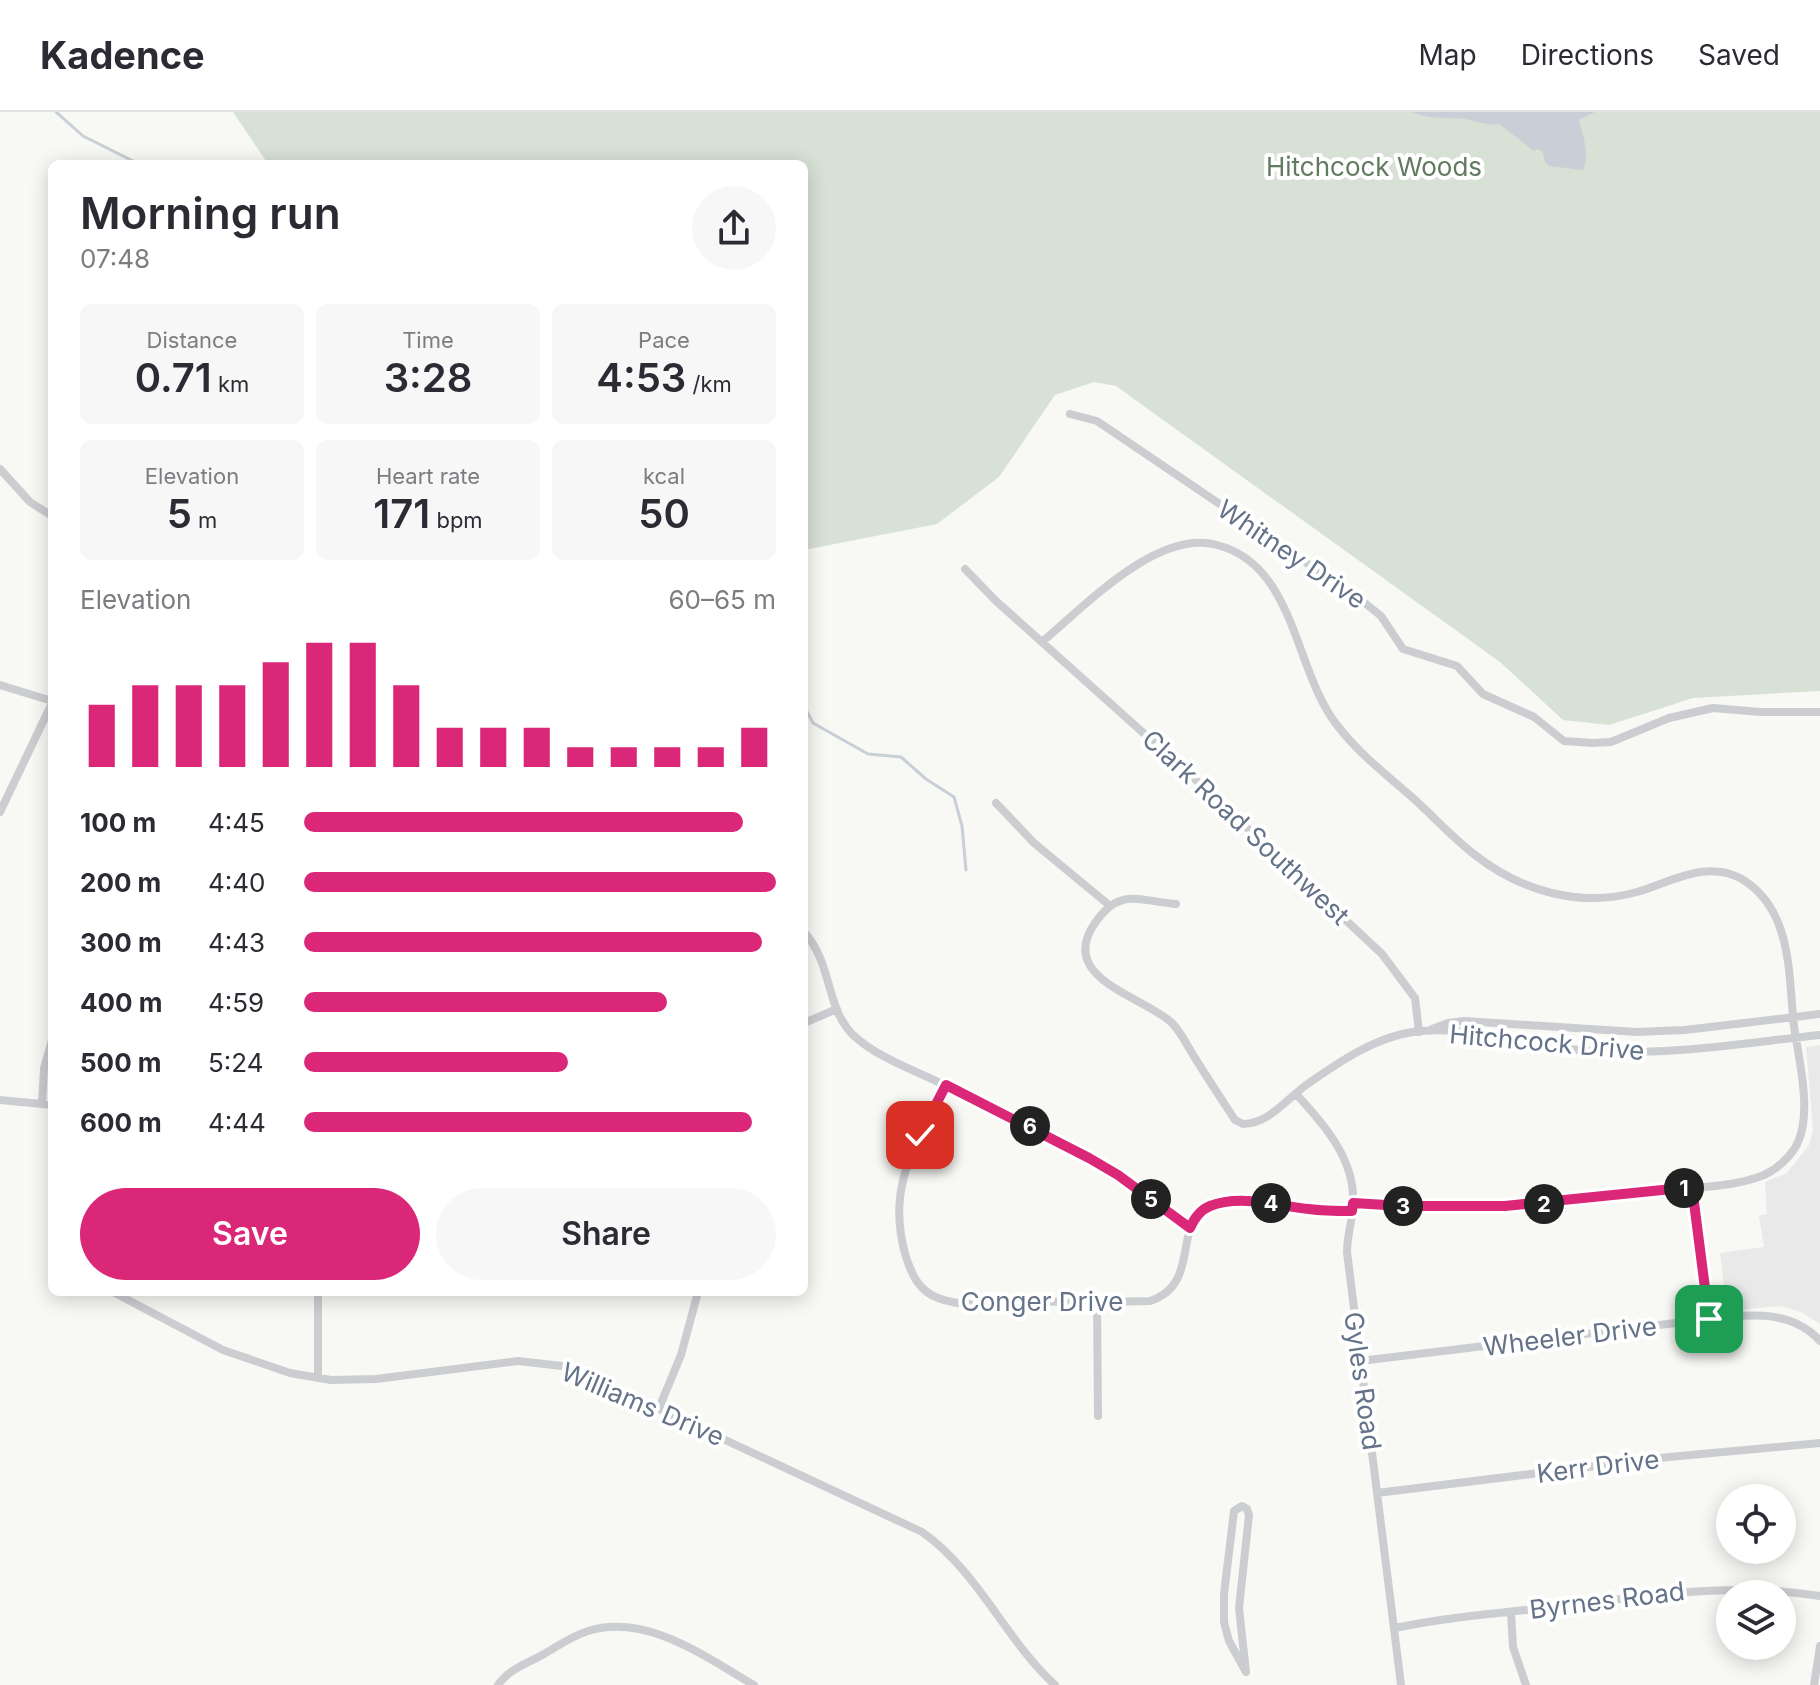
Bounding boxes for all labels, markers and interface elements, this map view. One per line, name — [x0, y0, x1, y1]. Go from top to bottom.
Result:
text: Kadence — [40, 32, 205, 78]
text: Map — [1418, 38, 1477, 72]
text: Directions — [1521, 38, 1654, 72]
text: Saved — [1698, 38, 1780, 72]
park label: Hitchcock Woods — [1266, 151, 1482, 182]
text: Morning run — [80, 186, 341, 240]
button: share — [692, 186, 776, 270]
text: 07:48 — [80, 243, 150, 274]
text: Distance — [147, 327, 237, 353]
text: Time — [402, 327, 454, 353]
text: Pace — [638, 327, 690, 353]
text: 0.71 — [135, 353, 212, 402]
text: 3:28 — [384, 353, 472, 402]
text: 4:53 — [596, 353, 686, 402]
text: km — [212, 371, 249, 397]
text: /km — [686, 371, 732, 397]
text: Elevation — [145, 463, 239, 489]
text: Heart rate — [376, 463, 480, 489]
text: kcal — [643, 463, 685, 489]
text: 5 — [167, 489, 192, 538]
text: 171 — [373, 489, 430, 538]
text: 50 — [638, 489, 690, 538]
street label: Whitney Drive — [1212, 493, 1372, 615]
text: m — [192, 507, 217, 533]
text: bpm — [430, 507, 483, 533]
text: Elevation — [80, 584, 191, 615]
text: 60–65 m — [668, 584, 776, 615]
street label: Clark Road Southwest — [1136, 723, 1356, 931]
text: 100 m — [80, 807, 156, 838]
text: 4:45 — [208, 807, 265, 838]
text: 200 m — [80, 867, 161, 898]
text: 4:40 — [208, 867, 265, 898]
text: 300 m — [80, 927, 162, 958]
text: 4:43 — [208, 927, 265, 958]
text: 400 m — [80, 987, 163, 1018]
text: 4:59 — [208, 987, 264, 1018]
street label: Hitchcock Drive — [1448, 1018, 1646, 1066]
text: 500 m — [80, 1047, 162, 1078]
text: 5:24 — [208, 1047, 264, 1078]
pin — [886, 1101, 954, 1169]
pin: 6 — [1010, 1106, 1050, 1146]
text: 600 m — [80, 1107, 162, 1138]
text: 4:44 — [208, 1107, 266, 1138]
icon: check — [898, 1113, 942, 1157]
text: 6 — [1023, 1113, 1037, 1139]
pin: 1 — [1664, 1168, 1704, 1208]
text: 1 — [1679, 1175, 1689, 1201]
pin: 5 — [1131, 1179, 1171, 1219]
pin: 4 — [1251, 1183, 1291, 1223]
pin: 2 — [1524, 1184, 1564, 1224]
text: 5 — [1144, 1186, 1158, 1212]
pin: 3 — [1383, 1186, 1423, 1226]
button: Save — [80, 1188, 420, 1280]
button: Share — [436, 1188, 776, 1280]
text: 4 — [1264, 1190, 1278, 1216]
text: 2 — [1537, 1191, 1551, 1217]
text: 3 — [1396, 1193, 1410, 1219]
pin — [1675, 1285, 1743, 1353]
street label: Conger Drive — [961, 1286, 1123, 1317]
icon: arrive — [1687, 1297, 1731, 1341]
street label: Gyles Road — [1338, 1310, 1388, 1452]
street label: Wheeler Drive — [1482, 1310, 1658, 1362]
street label: Williams Drive — [557, 1356, 729, 1452]
street label: Kerr Drive — [1535, 1443, 1661, 1489]
map controls — [1716, 1484, 1796, 1660]
button: locate — [1716, 1484, 1796, 1564]
street label: Byrnes Road — [1528, 1575, 1686, 1625]
button: layers — [1716, 1580, 1796, 1660]

